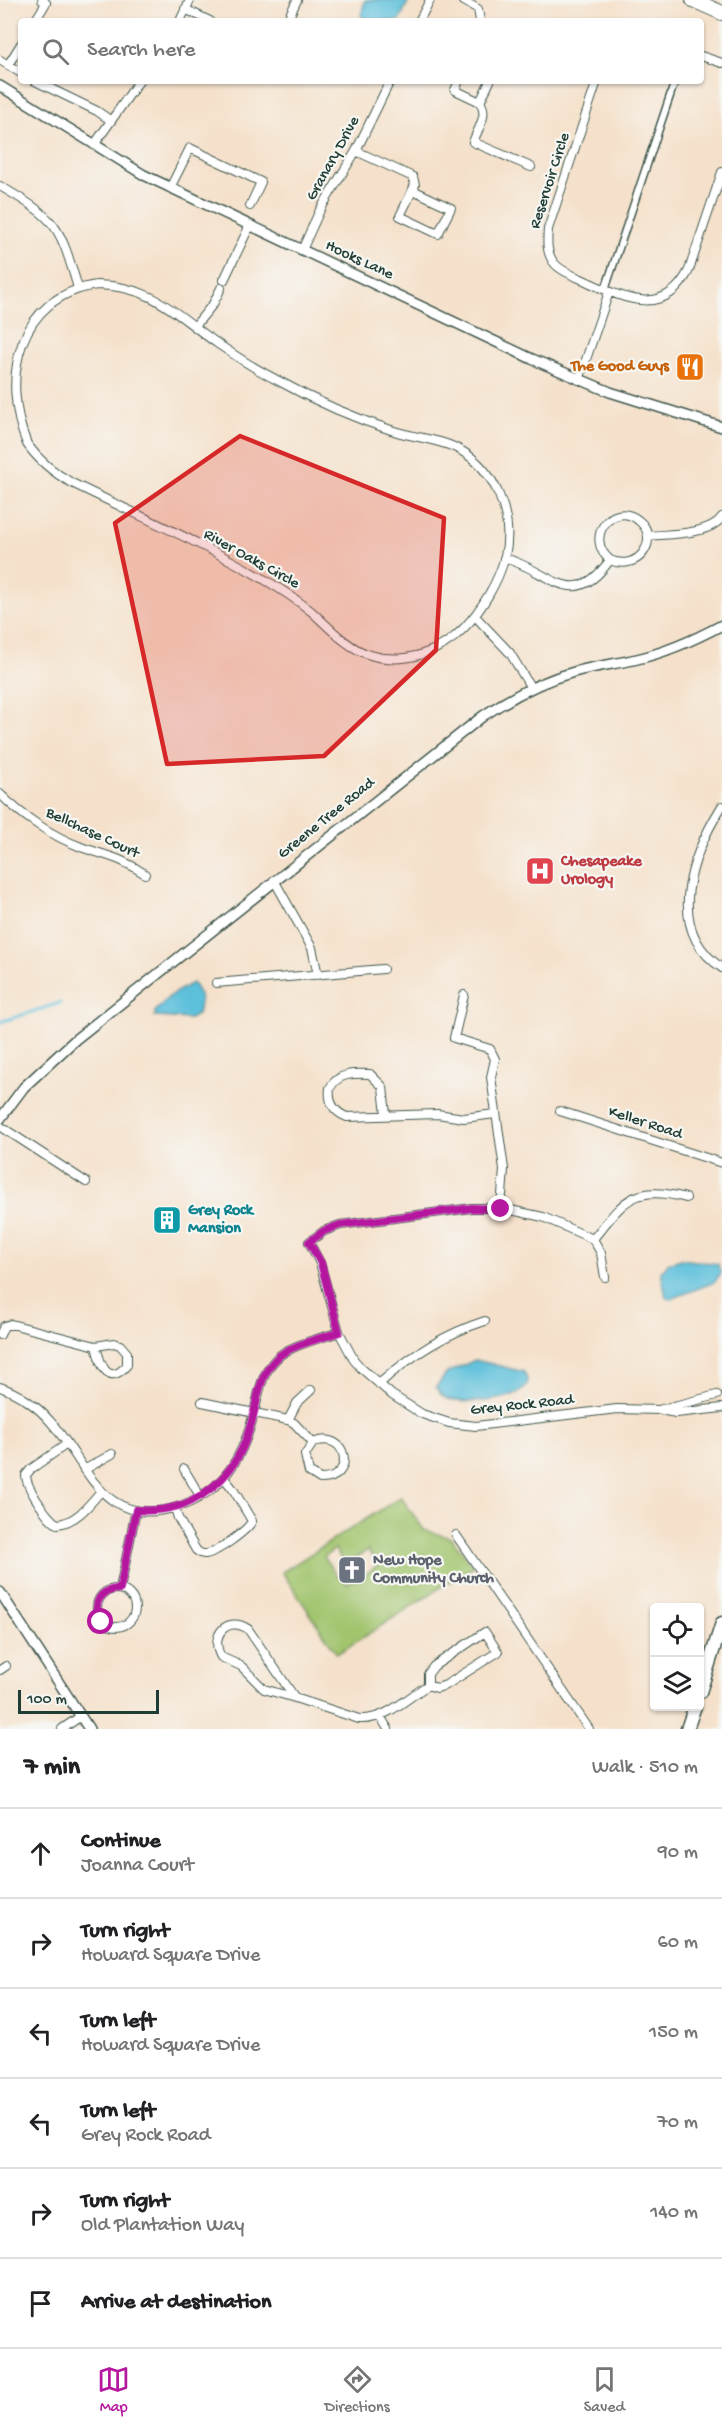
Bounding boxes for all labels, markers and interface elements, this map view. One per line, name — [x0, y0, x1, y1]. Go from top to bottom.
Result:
search box — [18, 18, 704, 84]
icon: search — [39, 35, 72, 68]
text: Search here — [87, 38, 195, 64]
street label: Granary Drive — [303, 113, 365, 204]
street label: Reservoir Circle — [527, 130, 576, 231]
street label: Hooks Lane — [322, 237, 397, 285]
restaurant icon: The Good Guys — [674, 351, 706, 383]
place label: The Good Guys — [569, 358, 670, 377]
street label: River Oaks Circle — [200, 526, 303, 595]
street label: Greene Tree Road — [275, 773, 380, 864]
street label: Bellchase Court — [41, 804, 143, 865]
place label: Chesapeake Urology — [560, 853, 642, 890]
hospital icon: Chesapeake Urology — [524, 855, 556, 887]
street label: Keller Road — [606, 1103, 686, 1145]
route end — [487, 1195, 513, 1221]
place label: Grey Rock Mansion — [188, 1202, 255, 1239]
building icon: Grey Rock Mansion — [151, 1204, 183, 1236]
street label: Grey Rock Road — [469, 1391, 576, 1421]
place label: New Hope Community Church — [372, 1552, 494, 1589]
church icon: New Hope Community Church — [336, 1554, 368, 1586]
map controls — [650, 1603, 704, 1711]
button: locate — [650, 1603, 704, 1657]
route start — [87, 1608, 113, 1634]
button: layers — [650, 1657, 704, 1711]
scale bar — [18, 1687, 159, 1714]
text: 100 m — [27, 1691, 67, 1710]
text: 7 min — [24, 1753, 80, 1784]
text: Walk · 510 m — [592, 1757, 698, 1780]
text: Continue — [81, 1829, 161, 1855]
icon: ahead — [24, 1837, 57, 1870]
text: 90 m — [658, 1842, 698, 1865]
text: Joanna Court — [81, 1855, 194, 1878]
text: Turn right — [81, 1919, 169, 1945]
icon: right — [24, 1927, 57, 1960]
text: 60 m — [658, 1932, 698, 1955]
text: Howard Square Drive — [81, 1945, 260, 1968]
text: Turn left — [81, 2009, 155, 2035]
icon: left — [24, 2017, 57, 2050]
text: 150 m — [649, 2022, 698, 2045]
text: Howard Square Drive — [81, 2035, 260, 2058]
text: Turn left — [81, 2099, 155, 2125]
icon: left — [24, 2107, 57, 2140]
text: 70 m — [657, 2112, 698, 2135]
text: Grey Rock Road — [81, 2125, 211, 2148]
text: Turn right — [81, 2189, 169, 2215]
icon: right — [24, 2197, 57, 2230]
text: 140 m — [650, 2202, 698, 2225]
text: Old Plantation Way — [81, 2215, 244, 2238]
icon: arrive — [24, 2287, 57, 2320]
text: Arrive at destination — [81, 2290, 271, 2316]
tab: Map — [97, 2363, 130, 2418]
tab: Directions — [324, 2363, 390, 2418]
tab: Saved — [584, 2363, 625, 2418]

